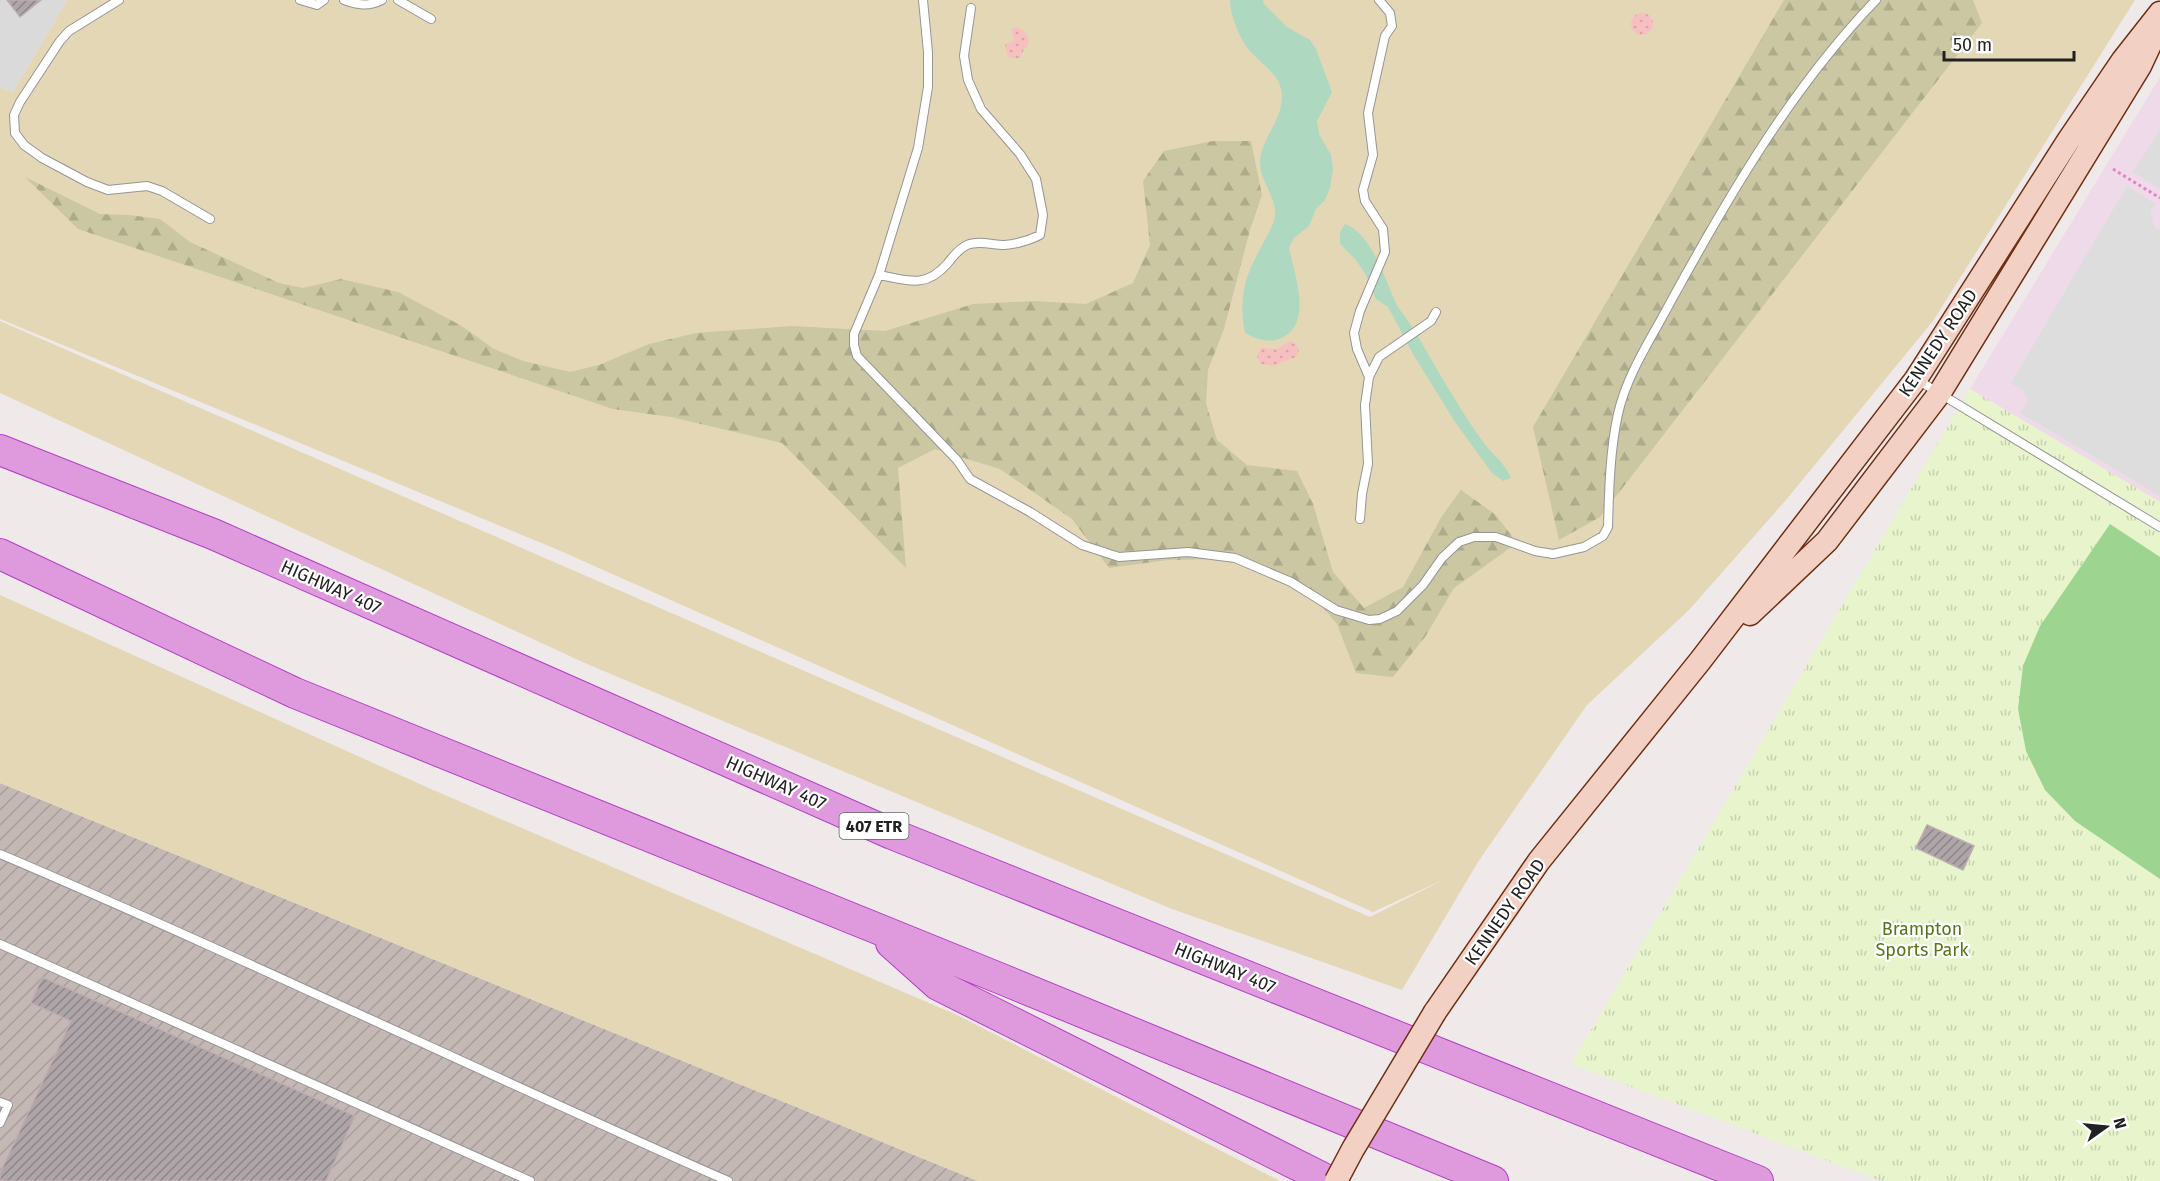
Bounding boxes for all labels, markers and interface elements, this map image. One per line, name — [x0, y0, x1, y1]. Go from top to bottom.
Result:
scale bar — [1944, 24, 2074, 62]
text: 50 m — [1953, 34, 1992, 56]
street label: KENNEDY ROAD — [1894, 285, 1982, 401]
street label: HIGHWAY 407 — [277, 555, 385, 619]
street label: HIGHWAY 407 — [722, 751, 830, 815]
road number: 407 ETR — [840, 813, 908, 839]
street label: KENNEDY ROAD — [1460, 854, 1550, 970]
park label: Brampton Sports Park — [1875, 918, 1969, 961]
street label: HIGHWAY 407 — [1171, 938, 1279, 998]
north arrow — [2076, 1097, 2136, 1157]
text: N — [2109, 1116, 2131, 1131]

